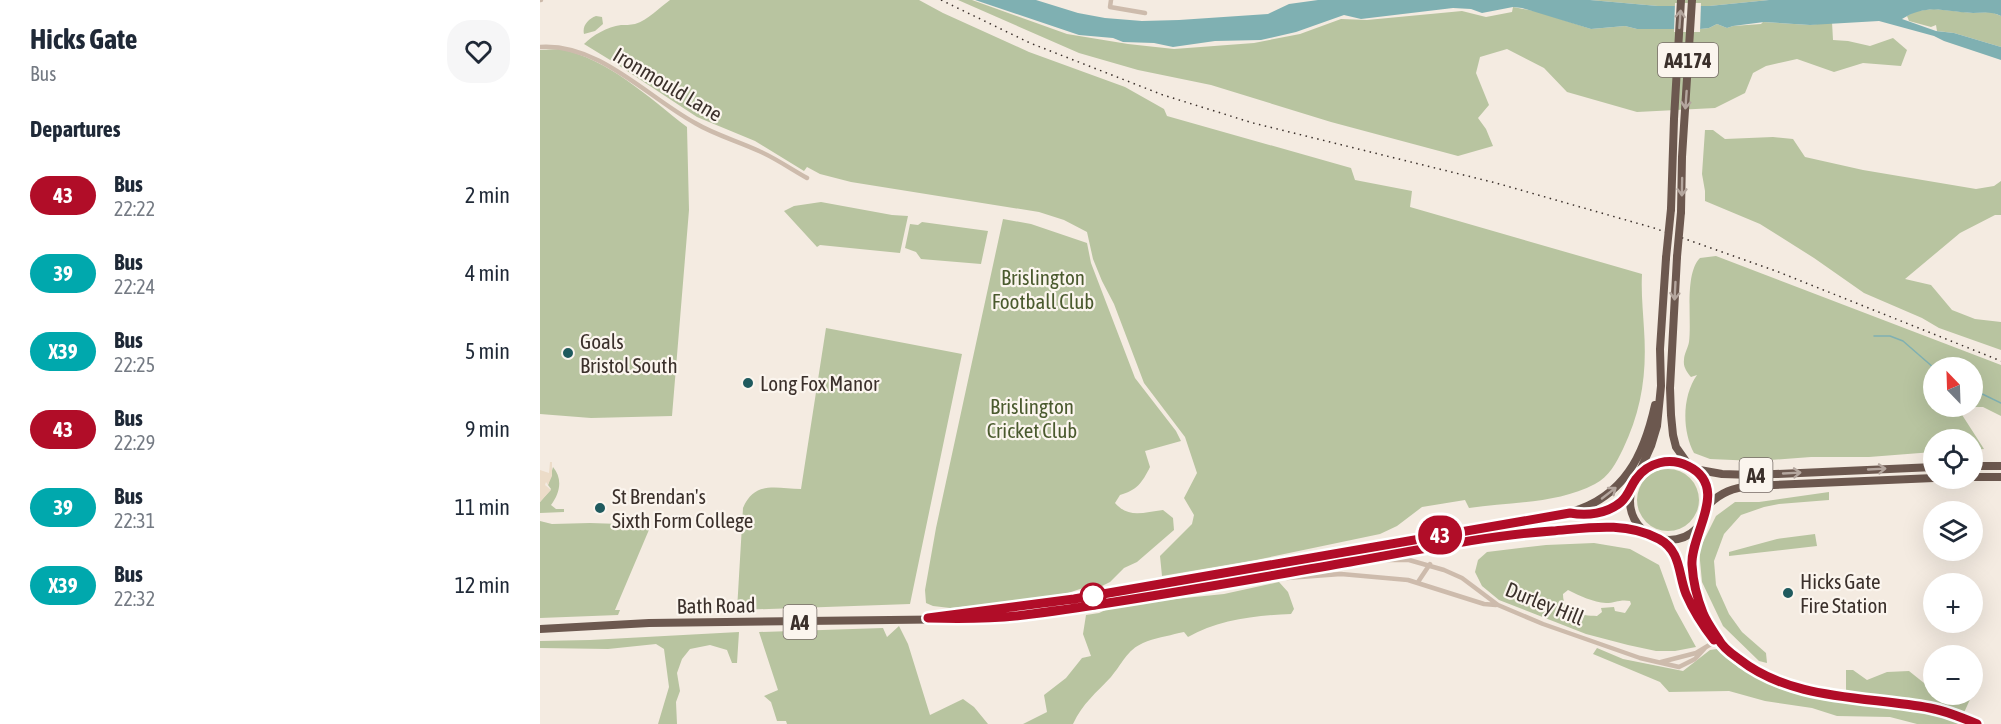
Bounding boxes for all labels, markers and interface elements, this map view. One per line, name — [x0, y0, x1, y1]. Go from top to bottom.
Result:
one-way arrow — [1675, 9, 1686, 29]
button: heart — [447, 20, 510, 83]
text: Hicks Gate — [30, 23, 137, 55]
street label: Ironmould Lane — [609, 42, 727, 126]
road number: A4174 — [1658, 43, 1718, 77]
text: Bus — [30, 62, 56, 85]
one-way arrow — [1680, 90, 1691, 110]
text: Departures — [30, 116, 120, 142]
text: Bus — [114, 171, 143, 197]
one-way arrow — [1676, 176, 1688, 196]
text: 2 min — [465, 182, 510, 208]
text: 43 — [53, 183, 73, 207]
text: 22:22 — [114, 197, 155, 220]
text: Bus — [114, 249, 143, 275]
text: 4 min — [465, 260, 510, 286]
text: 39 — [53, 261, 73, 285]
park label: Brislington Football Club — [992, 265, 1094, 313]
text: 22:24 — [114, 275, 155, 298]
one-way arrow — [1669, 281, 1680, 301]
text: Bus — [114, 327, 143, 353]
place label: Goals Bristol South — [580, 329, 678, 377]
text: 5 min — [465, 338, 510, 364]
text: X39 — [48, 339, 78, 363]
marker: Goals Bristol South — [561, 346, 575, 360]
text: 22:25 — [114, 353, 155, 376]
north arrow — [1923, 357, 1983, 417]
map controls — [1923, 357, 1983, 705]
place label: Long Fox Manor — [760, 371, 880, 395]
marker: Long Fox Manor — [741, 376, 755, 390]
park label: Brislington Cricket Club — [987, 394, 1077, 442]
text: Bus — [114, 405, 143, 431]
text: 9 min — [465, 416, 510, 442]
text: 43 — [53, 417, 73, 441]
button: locate — [1923, 429, 1983, 489]
text: 22:29 — [114, 431, 155, 454]
road number: A4 — [1740, 458, 1772, 492]
one-way arrow — [1867, 464, 1887, 475]
one-way arrow — [1782, 468, 1802, 479]
text: Bus — [114, 483, 143, 509]
place label: St Brendan's Sixth Form College — [612, 484, 753, 532]
one-way arrow — [1601, 487, 1617, 500]
text: 11 min — [455, 494, 510, 520]
text: 39 — [53, 495, 73, 519]
marker: St Brendan's Sixth Form College — [593, 501, 607, 515]
button: layers — [1923, 501, 1983, 561]
text: 22:31 — [114, 509, 155, 532]
line badge: 43 — [1413, 516, 1467, 554]
text: 43 — [1430, 523, 1450, 547]
text: Bus — [114, 561, 143, 587]
place label: Hicks Gate Fire Station — [1800, 569, 1887, 617]
text: 12 min — [455, 572, 510, 598]
text: X39 — [48, 573, 78, 597]
button: + — [1923, 573, 1983, 633]
street label: Durley Hill — [1502, 576, 1588, 630]
unlabelled marker — [1080, 583, 1106, 609]
marker: Hicks Gate Fire Station — [1781, 586, 1795, 600]
text: 22:32 — [114, 587, 155, 610]
street label: Bath Road — [676, 592, 756, 618]
road number: A4 — [784, 605, 816, 639]
button: − — [1923, 645, 1983, 705]

